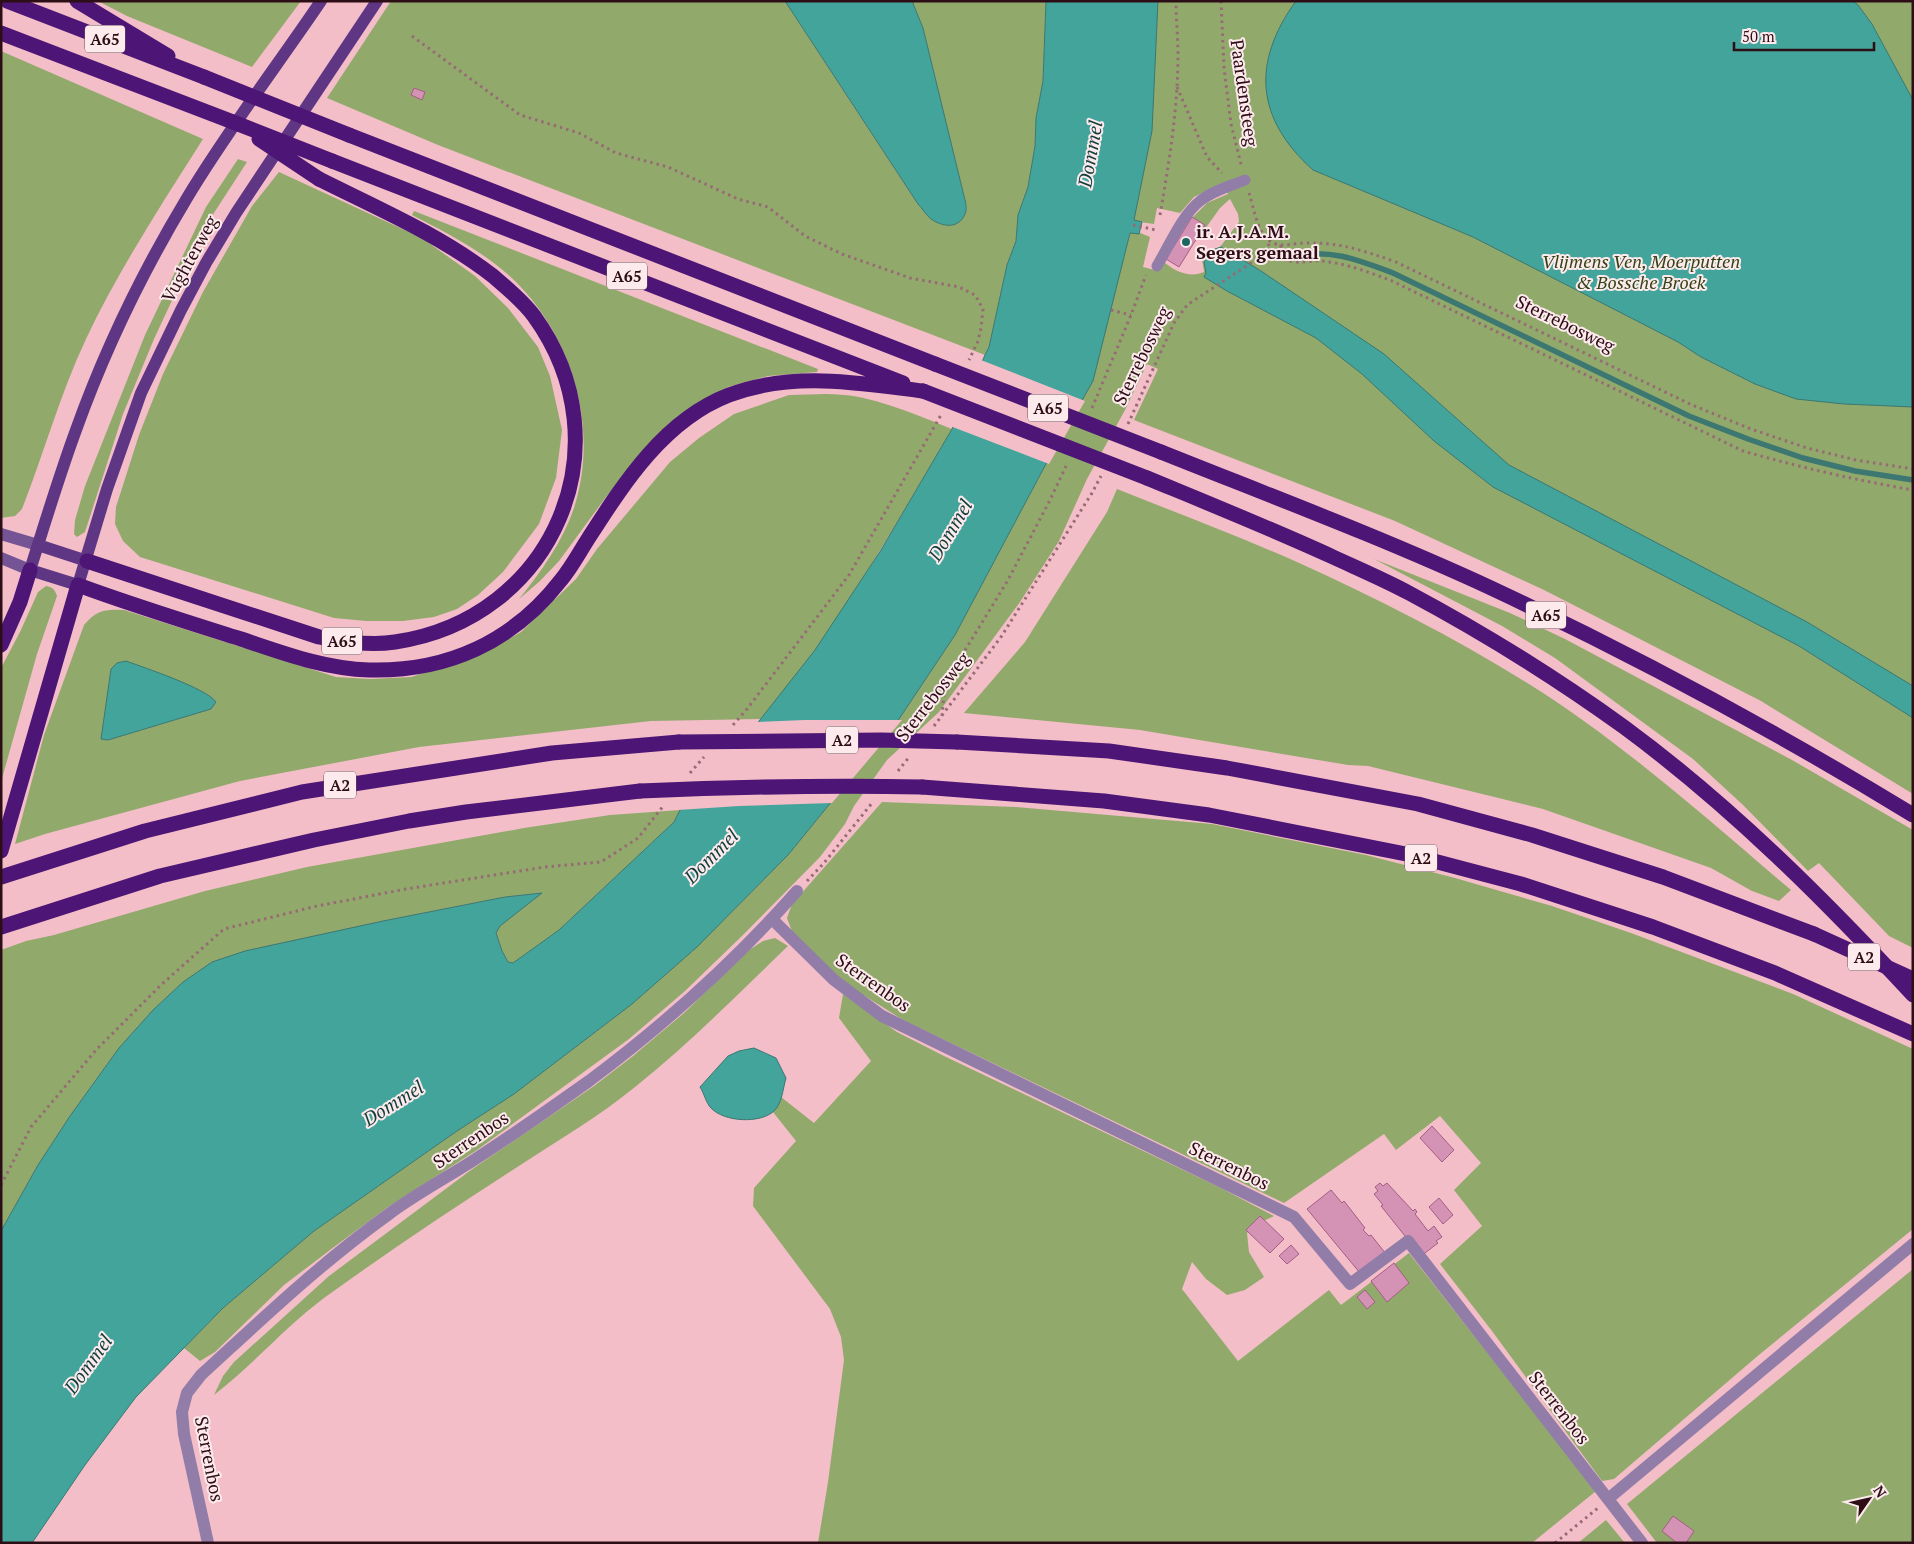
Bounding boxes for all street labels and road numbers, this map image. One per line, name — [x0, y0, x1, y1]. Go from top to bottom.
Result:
road number: A65 — [85, 26, 125, 52]
street label: Paardensteeg — [1226, 38, 1264, 148]
street label: Vughterweg — [155, 210, 223, 306]
road number: A65 — [607, 262, 647, 290]
street label: Sterrebosweg — [1512, 289, 1619, 358]
street label: Sterrebosweg — [1107, 302, 1176, 409]
road number: A65 — [1028, 394, 1068, 422]
road number: A65 — [1526, 602, 1566, 628]
road number: A65 — [322, 627, 362, 654]
street label: Sterrebosweg — [890, 646, 975, 746]
road number: A2 — [826, 726, 858, 754]
road number: A2 — [324, 772, 356, 798]
road number: A2 — [1405, 844, 1437, 871]
road number: A2 — [1848, 944, 1880, 970]
street label: Sterrenbos — [831, 948, 916, 1017]
street label: Sterrenbos — [428, 1105, 513, 1173]
street label: Sterrenbos — [1185, 1135, 1274, 1195]
street label: Sterrenbos — [1524, 1366, 1596, 1449]
street label: Sterrenbos — [190, 1414, 230, 1504]

